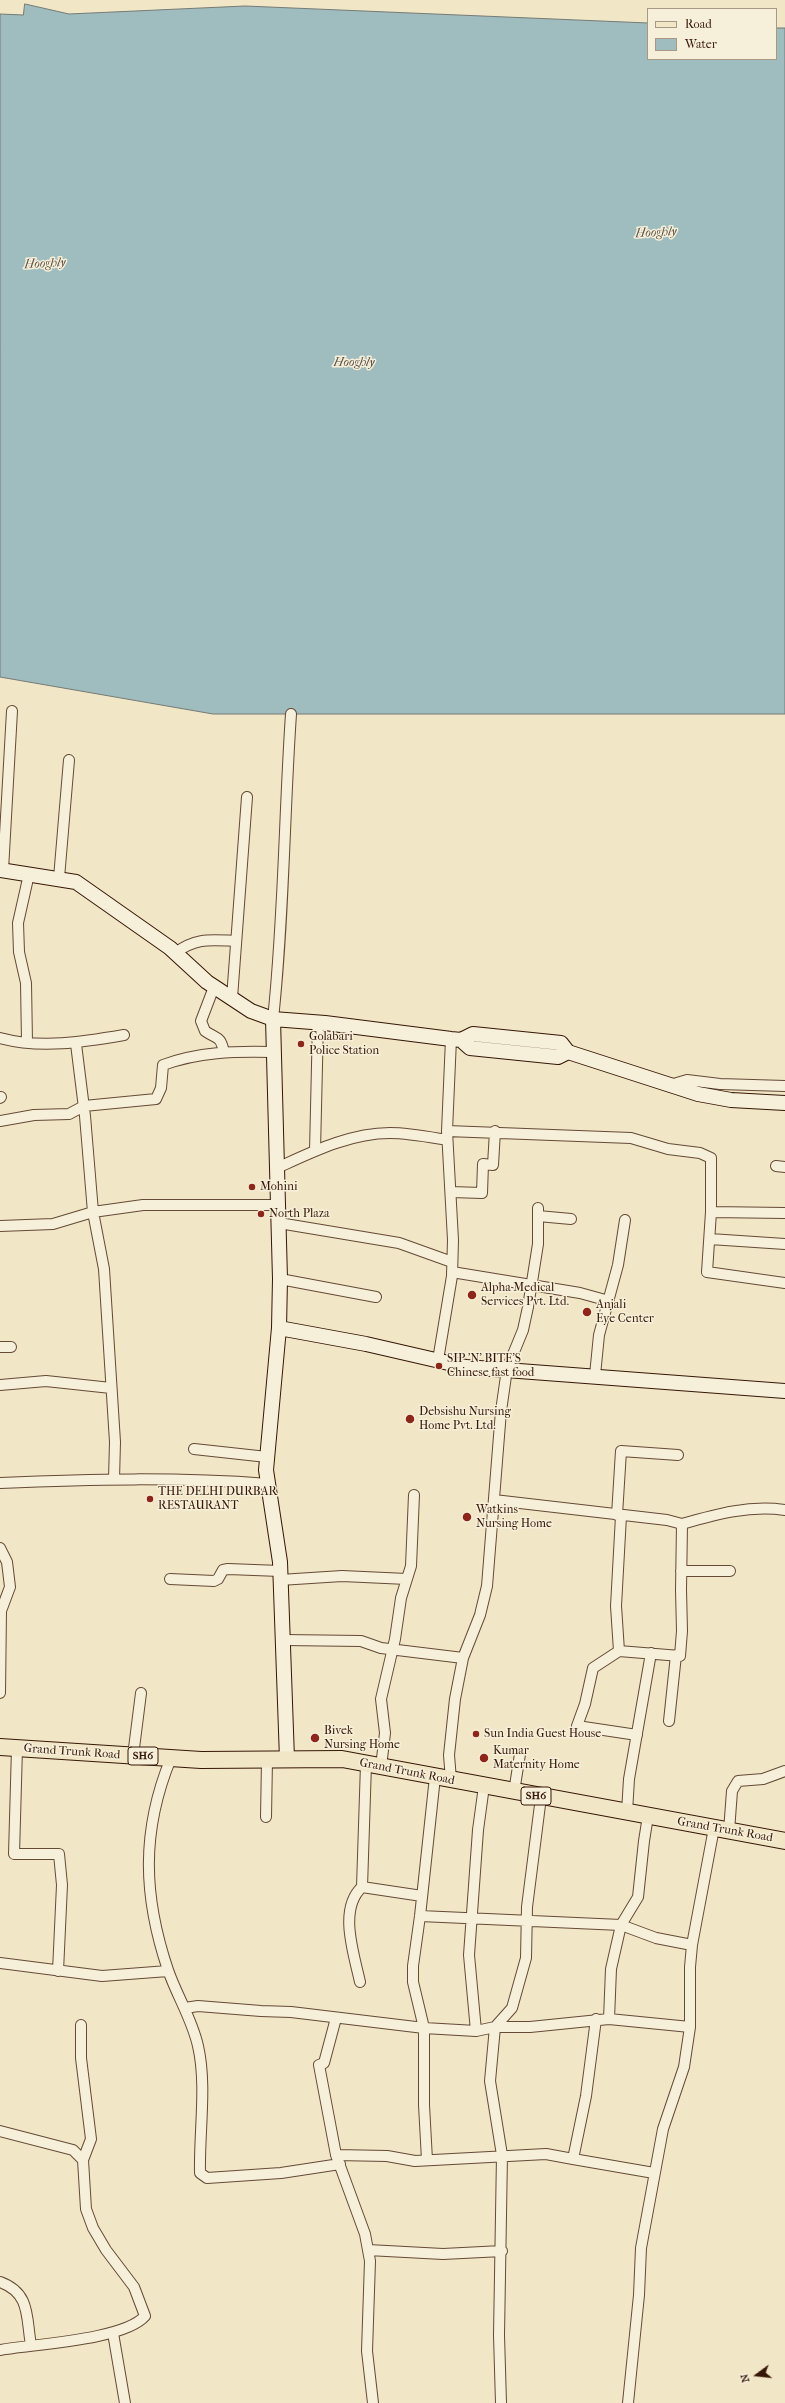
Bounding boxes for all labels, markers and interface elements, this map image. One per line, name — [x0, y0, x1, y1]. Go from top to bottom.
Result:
legend — [647, 8, 777, 60]
text: Road — [685, 17, 712, 31]
text: Water — [685, 37, 717, 51]
water label: Hooghly — [635, 224, 677, 242]
water label: Hooghly — [24, 255, 66, 273]
water label: Hooghly — [333, 355, 375, 371]
place label: Golabari Police Station — [309, 1030, 379, 1058]
marker: Golabari Police Station — [296, 1039, 306, 1049]
place label: Mohini — [260, 1180, 298, 1194]
marker: Mohini — [247, 1182, 257, 1192]
place label: North Plaza — [269, 1207, 330, 1221]
marker: North Plaza — [256, 1209, 266, 1219]
place label: Alpha Medical Services Pvt. Ltd. — [481, 1281, 569, 1309]
marker: Alpha Medical Services Pvt. Ltd. — [466, 1289, 478, 1301]
place label: Anjali Eye Center — [596, 1298, 654, 1326]
marker: Anjali Eye Center — [581, 1306, 593, 1318]
place label: SIP 'N' BITE'S Chinese fast food — [447, 1352, 534, 1380]
marker: SIP 'N' BITE'S Chinese fast food — [434, 1361, 444, 1371]
place label: Debsishu Nursing Home Pvt. Ltd. — [419, 1405, 511, 1433]
marker: Debsishu Nursing Home Pvt. Ltd. — [404, 1413, 416, 1425]
place label: THE DELHI DURBAR RESTAURANT — [158, 1485, 277, 1513]
marker: THE DELHI DURBAR RESTAURANT — [145, 1494, 155, 1504]
place label: Watkins Nursing Home — [476, 1503, 552, 1531]
marker: Watkins Nursing Home — [461, 1511, 473, 1523]
place label: Bivek Nursing Home — [324, 1724, 400, 1752]
place label: Sun India Guest House — [484, 1727, 601, 1741]
marker: Sun India Guest House — [471, 1729, 481, 1739]
marker: Bivek Nursing Home — [309, 1732, 321, 1744]
street label: Grand Trunk Road — [23, 1741, 121, 1763]
place label: Kumar Maternity Home — [493, 1744, 580, 1772]
road number: SH6 — [128, 1747, 158, 1765]
marker: Kumar Maternity Home — [478, 1752, 490, 1764]
street label: Grand Trunk Road — [358, 1756, 456, 1788]
road number: SH6 — [521, 1787, 551, 1805]
street label: Grand Trunk Road — [676, 1815, 774, 1845]
north arrow — [737, 2355, 777, 2395]
text: N — [738, 2373, 752, 2384]

